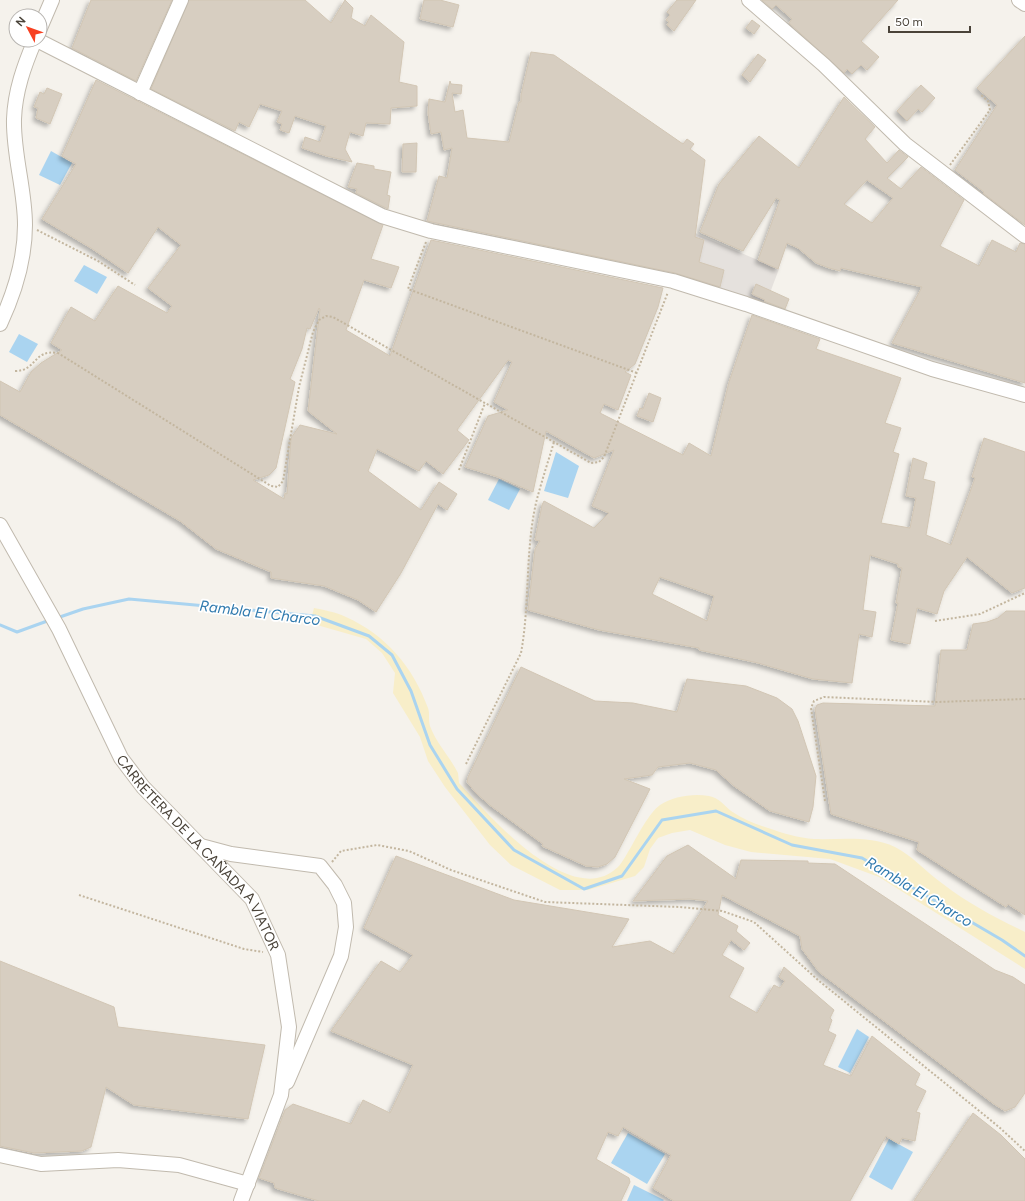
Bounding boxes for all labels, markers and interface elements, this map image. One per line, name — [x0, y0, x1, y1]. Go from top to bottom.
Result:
north arrow — [8, 8, 48, 48]
scale bar — [889, 8, 970, 34]
text: N — [13, 14, 29, 29]
text: 50 m — [895, 15, 923, 29]
water label: Rambla El Charco — [199, 597, 322, 629]
street label: CARRETERA DE LA CAÑADA A VIATOR — [113, 752, 283, 954]
water label: Rambla El Charco — [862, 853, 976, 931]

